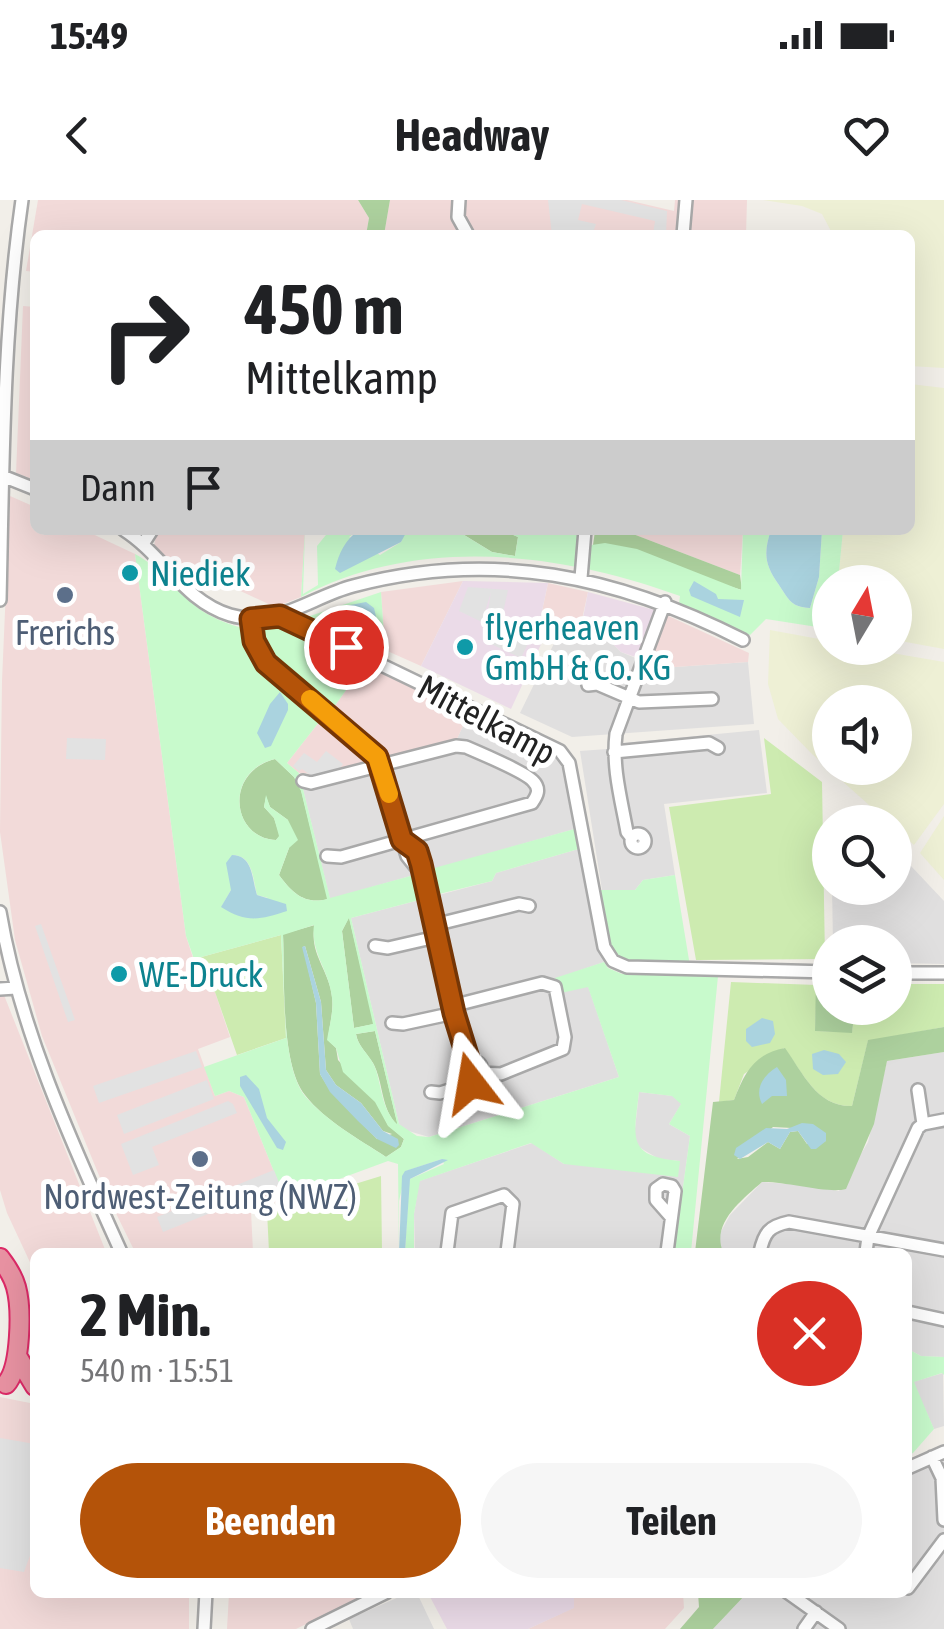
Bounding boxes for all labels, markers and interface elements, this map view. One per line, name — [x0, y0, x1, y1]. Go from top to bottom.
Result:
text: 15:49 — [50, 14, 128, 57]
icon: back — [50, 108, 105, 163]
icon: heart — [839, 108, 894, 163]
text: Headway — [395, 109, 549, 161]
text: 450 m — [245, 269, 404, 349]
icon: right — [80, 270, 210, 400]
text: Mittelkamp — [245, 352, 438, 404]
icon: arrive — [176, 460, 231, 515]
text: Dann — [80, 466, 156, 509]
place label: Niediek — [150, 553, 250, 593]
marker: Niediek — [119, 562, 141, 584]
north arrow — [812, 565, 912, 665]
map controls — [812, 565, 912, 1025]
marker: Frerichs — [54, 584, 76, 606]
pin — [304, 605, 389, 690]
place label: flyerheaven GmbH & Co. KG — [485, 607, 671, 687]
place label: Frerichs — [15, 612, 115, 652]
icon: arrive — [319, 620, 374, 675]
marker: flyerheaven GmbH & Co. KG — [454, 636, 476, 658]
street label: Mittelkamp — [411, 666, 563, 772]
button: sound — [812, 685, 912, 785]
button: search — [812, 805, 912, 905]
button: layers — [812, 925, 912, 1025]
place label: WE-Druck — [139, 954, 263, 994]
marker: WE-Druck — [108, 963, 130, 985]
position arrow — [419, 1031, 523, 1135]
marker: Nordwest-Zeitung (NWZ) — [189, 1148, 211, 1170]
place label: Nordwest-Zeitung (NWZ) — [43, 1176, 357, 1216]
text: 2 Min. — [80, 1280, 210, 1349]
button: close — [757, 1281, 862, 1386]
text: 540 m · 15:51 — [80, 1352, 234, 1389]
button: Beenden — [80, 1463, 461, 1578]
button: Teilen — [481, 1463, 862, 1578]

